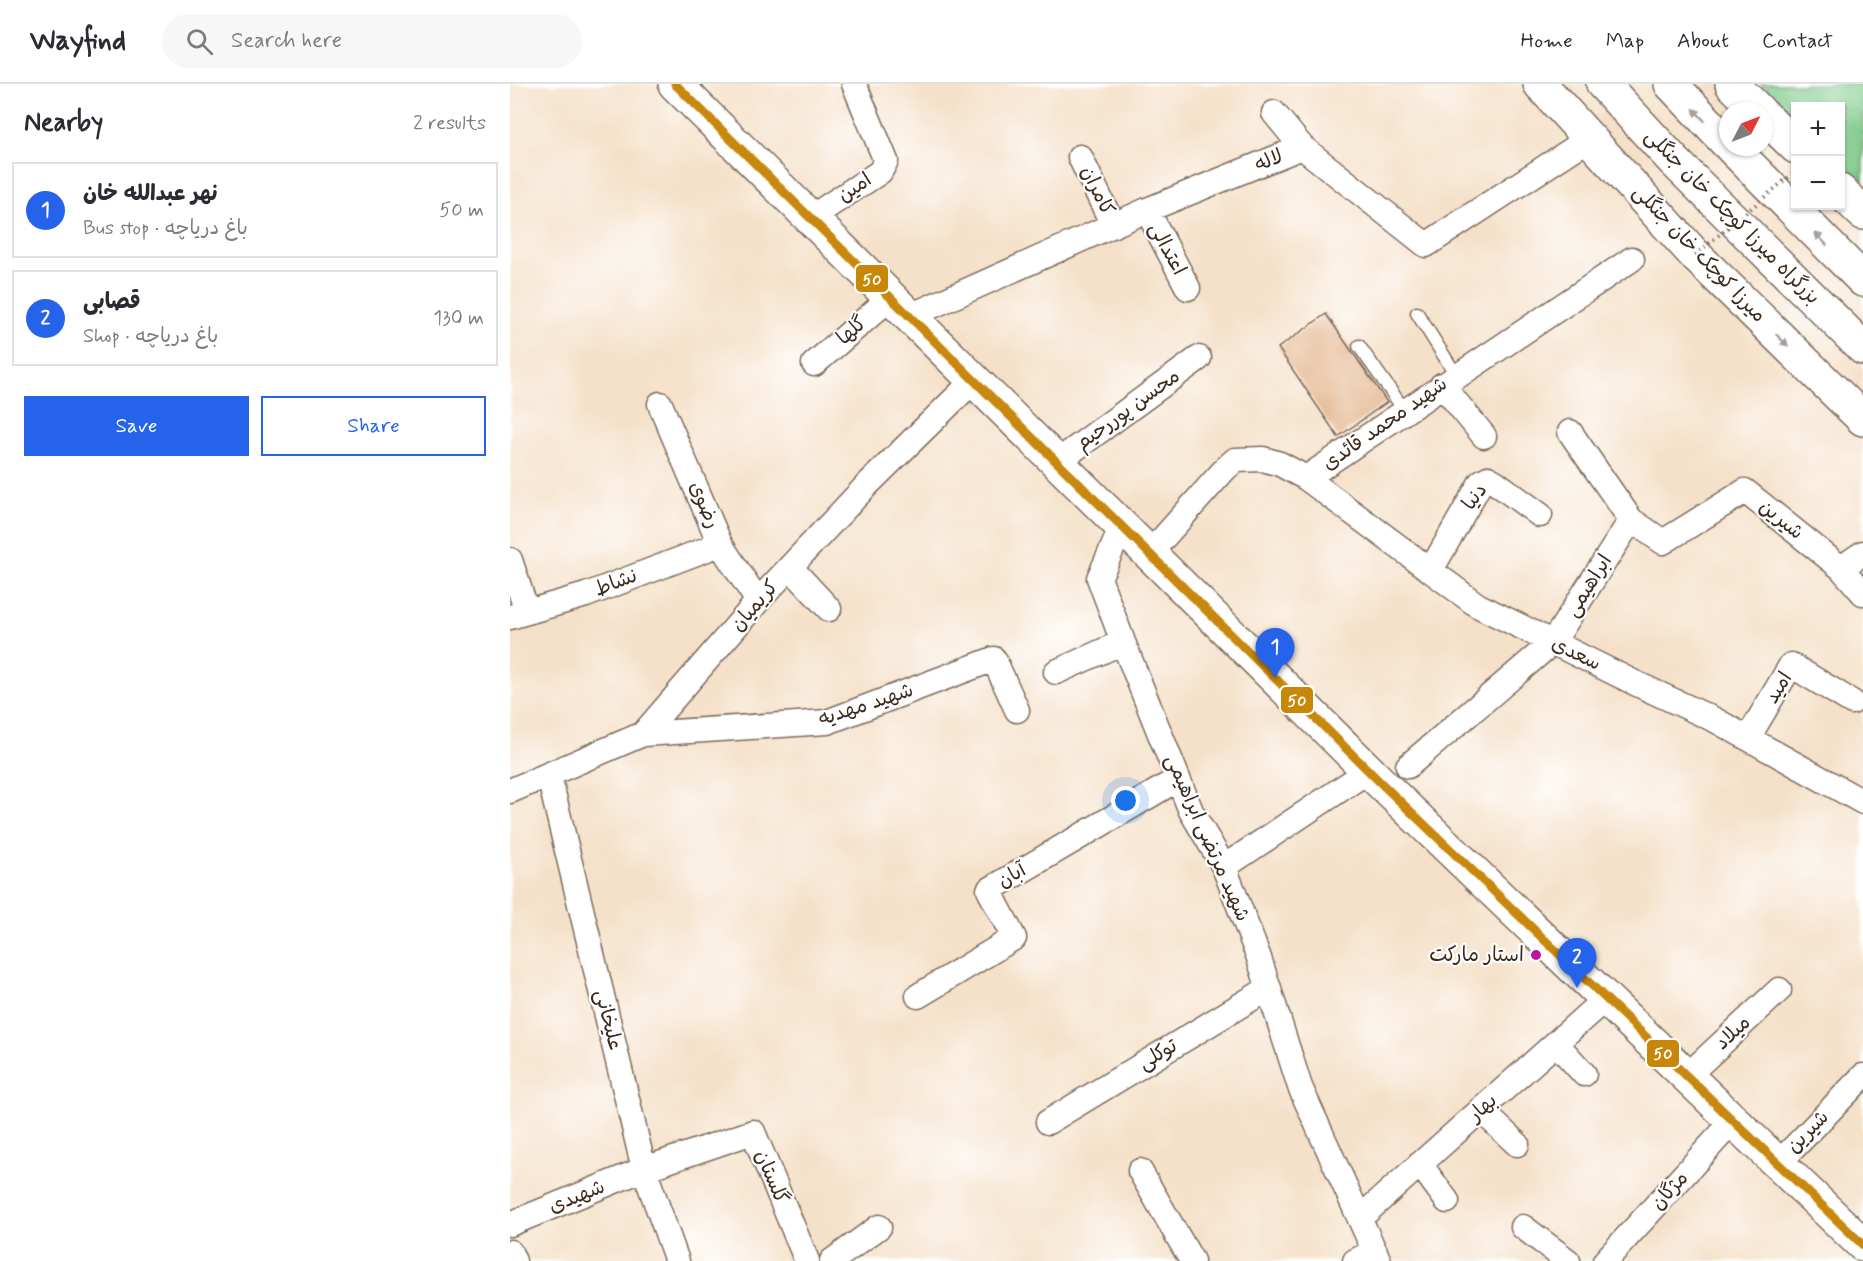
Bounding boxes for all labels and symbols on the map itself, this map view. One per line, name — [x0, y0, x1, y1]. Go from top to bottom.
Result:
north arrow — [1719, 102, 1773, 156]
one-way arrow — [1692, 107, 1706, 122]
street label: بزرگراه میرزا کوچک خان جنگلی — [1639, 124, 1825, 310]
street label: لاله — [1251, 143, 1287, 179]
street label: کامران — [1073, 162, 1121, 220]
street label: امین — [833, 167, 877, 209]
street label: میرزا کوچک خان جنگلی — [1627, 180, 1771, 328]
street label: اعتدالی — [1142, 218, 1192, 280]
one-way arrow — [1815, 232, 1829, 246]
line badge: 50 — [855, 264, 889, 293]
text: 50 — [863, 270, 881, 291]
street label: گلها — [831, 310, 873, 352]
one-way arrow — [1775, 333, 1790, 347]
street label: محسن پوررحیم — [1070, 363, 1186, 458]
street label: شهید محمد قائدی — [1317, 371, 1453, 477]
street label: رضوی — [682, 477, 726, 533]
street label: دنیا — [1456, 478, 1494, 516]
street label: شیرین — [1753, 494, 1809, 546]
street label: ابراهیمی — [1559, 549, 1619, 623]
street label: نشاط — [591, 563, 641, 603]
street label: کریمیان — [725, 574, 785, 638]
pin: 1 — [1256, 628, 1294, 678]
street label: سعدی — [1547, 630, 1605, 678]
street label: امید — [1759, 667, 1799, 709]
street label: شهید مهدیه — [815, 677, 917, 733]
line badge: 50 — [1280, 686, 1314, 714]
text: 50 — [1288, 691, 1306, 712]
street label: شهید مرتضی ابراهیمی — [1158, 750, 1256, 926]
your location — [1111, 786, 1140, 815]
street label: آبان — [993, 857, 1032, 895]
pin: 2 — [1558, 938, 1596, 988]
place label: استار مارکت — [1429, 942, 1524, 969]
marker: استار مارکت — [1529, 948, 1543, 962]
street label: علیخانی — [587, 987, 629, 1053]
street label: میلاد — [1709, 1010, 1757, 1056]
street label: توکلی — [1134, 1033, 1183, 1077]
line badge: 50 — [1646, 1039, 1680, 1068]
text: 50 — [1654, 1044, 1672, 1065]
street label: بهار — [1461, 1088, 1503, 1130]
street label: شیرین — [1781, 1105, 1835, 1159]
street label: گلستان — [748, 1146, 794, 1208]
street label: مژگان — [1645, 1166, 1695, 1216]
street label: شهیدی — [545, 1174, 609, 1220]

